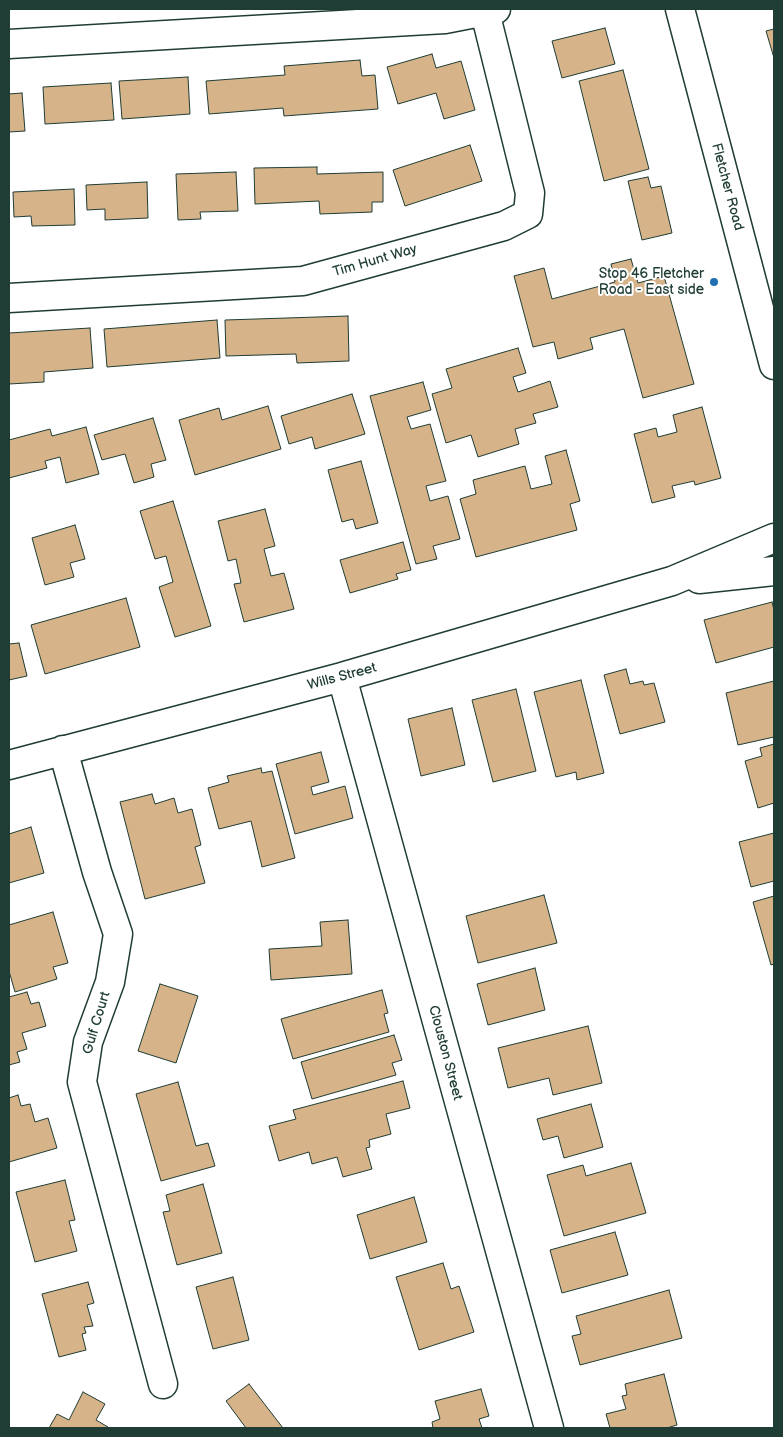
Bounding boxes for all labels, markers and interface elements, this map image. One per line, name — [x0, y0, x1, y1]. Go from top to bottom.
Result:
street label: Fletcher Road — [707, 141, 747, 233]
street label: Tim Hunt Way — [331, 241, 419, 281]
place label: Stop 46 Fletcher Road - East side — [599, 266, 704, 298]
marker: Stop 46 Fletcher Road - East side — [708, 276, 720, 288]
street label: Wills Street — [306, 660, 378, 694]
street label: Gulf Court — [80, 990, 114, 1056]
street label: Clouston Street — [424, 1004, 466, 1102]

